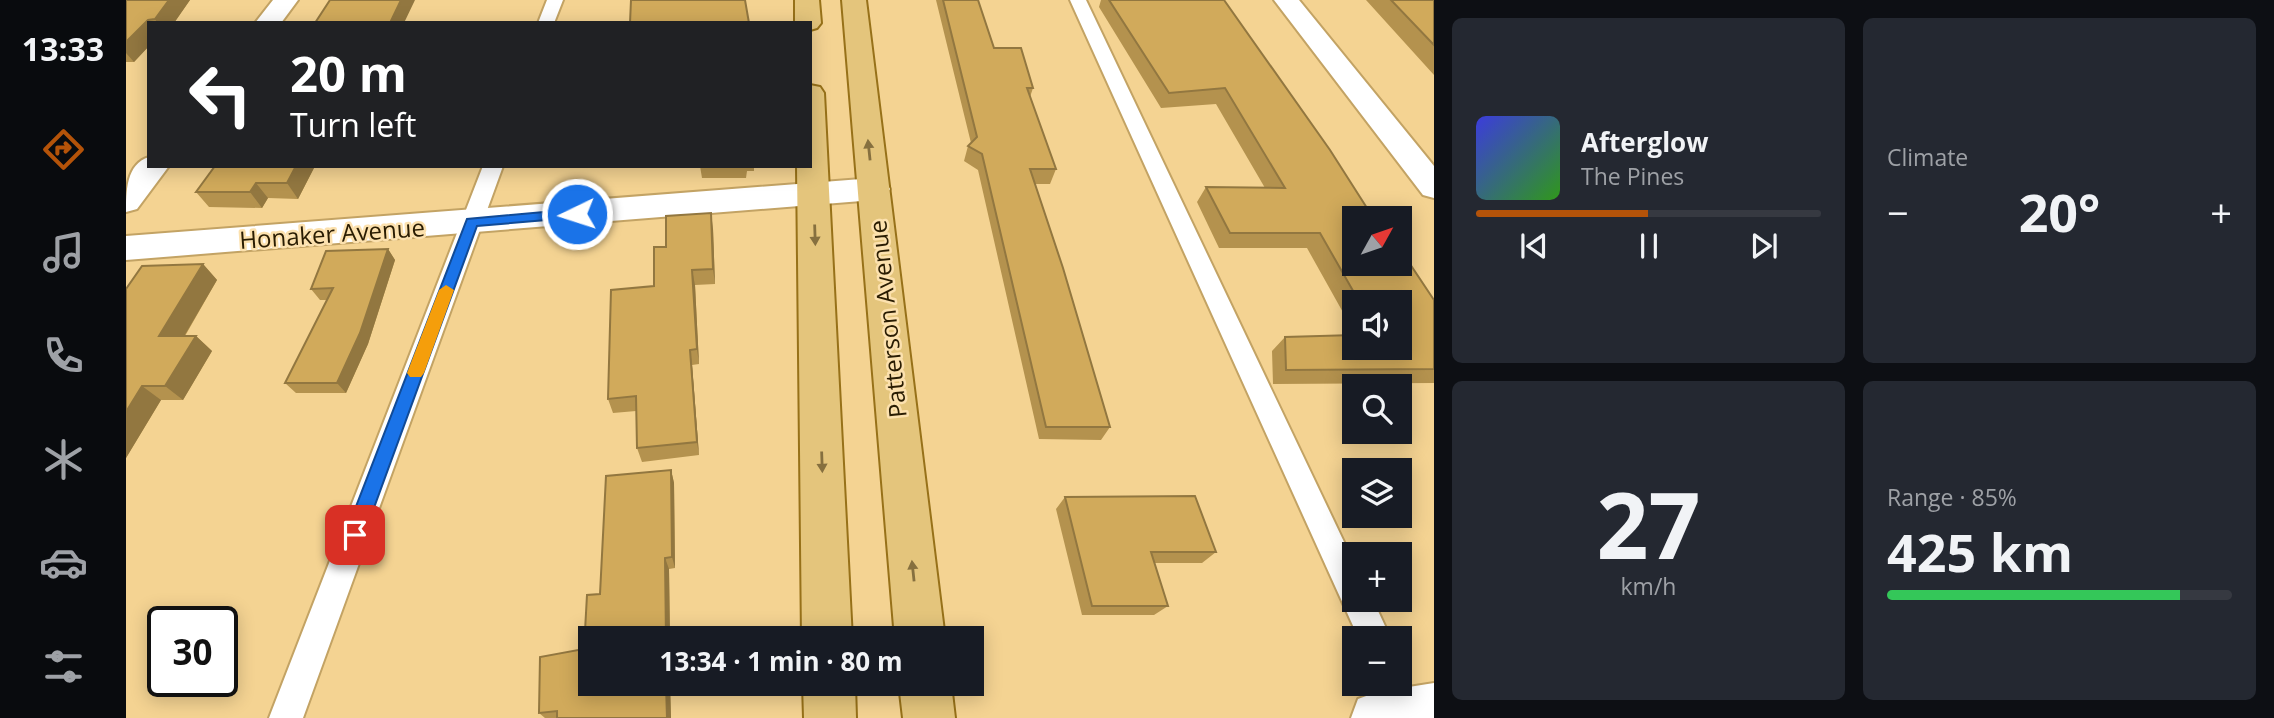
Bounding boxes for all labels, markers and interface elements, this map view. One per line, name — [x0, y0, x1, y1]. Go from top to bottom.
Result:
text: 13:33 — [22, 27, 104, 70]
text: 20 m — [290, 40, 407, 106]
icon: left — [175, 49, 266, 140]
text: Turn left — [290, 103, 416, 146]
text: Afterglow — [1581, 124, 1708, 160]
icon: directions — [39, 125, 88, 174]
one-way arrow — [864, 138, 875, 160]
text: Climate — [1887, 141, 1968, 173]
text: The Pines — [1581, 160, 1684, 192]
text: 20° — [2019, 176, 2100, 247]
position arrow — [540, 177, 614, 251]
text: − — [1887, 186, 1909, 238]
text: + — [2210, 186, 2232, 238]
north arrow — [1342, 206, 1412, 276]
map controls — [1342, 206, 1412, 696]
street label: Honaker Avenue — [238, 210, 426, 256]
street label: Patterson Avenue — [860, 219, 914, 419]
one-way arrow — [809, 224, 820, 246]
icon: previous — [1515, 227, 1553, 265]
icon: pause — [1630, 227, 1668, 265]
icon: next — [1745, 227, 1783, 265]
icon: music — [39, 228, 88, 277]
button: sound — [1342, 290, 1412, 360]
icon: phone — [39, 331, 88, 380]
button: search — [1342, 374, 1412, 444]
icon: climate — [39, 435, 88, 484]
one-way arrow — [816, 451, 827, 473]
button: layers — [1342, 458, 1412, 528]
text: 27 — [1596, 462, 1701, 586]
text: Range · 85% — [1887, 481, 2017, 513]
pin — [325, 505, 385, 565]
icon: arrive — [336, 516, 374, 554]
text: 425 km — [1887, 516, 2073, 587]
icon: car — [39, 538, 88, 587]
button: + — [1342, 542, 1412, 612]
one-way arrow — [907, 560, 918, 582]
text: km/h — [1621, 570, 1676, 602]
speed limit sign: 30 — [147, 606, 238, 697]
button: − — [1342, 626, 1412, 696]
icon: filters — [39, 642, 88, 691]
text: 13:34 · 1 min · 80 m — [660, 643, 902, 679]

